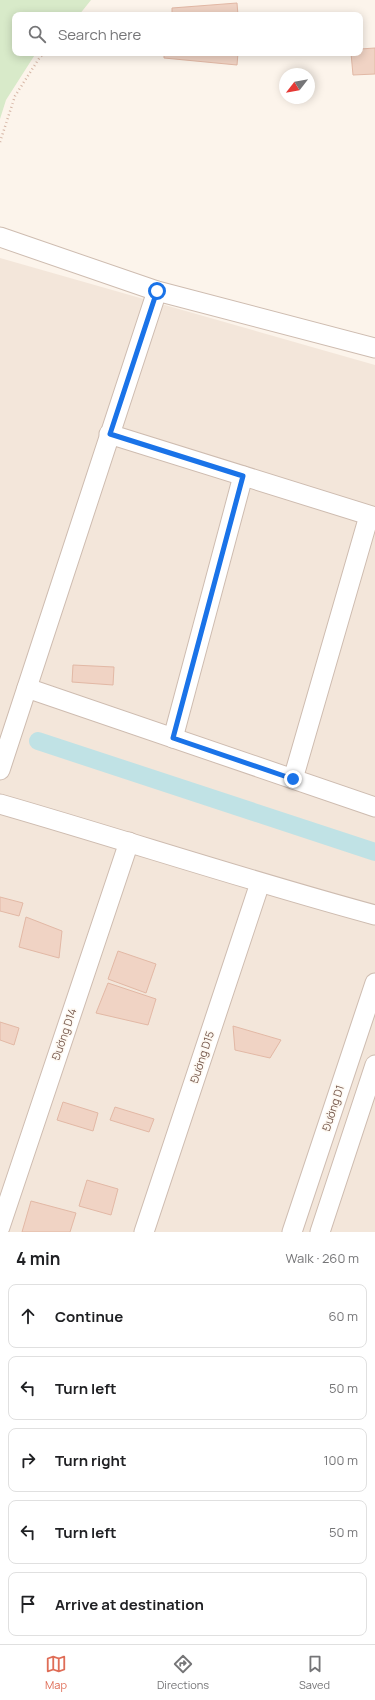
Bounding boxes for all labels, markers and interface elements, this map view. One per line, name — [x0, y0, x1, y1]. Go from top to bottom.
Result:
search box — [12, 12, 363, 56]
icon: search — [26, 23, 48, 45]
text: Search here — [58, 24, 141, 45]
north arrow — [279, 68, 315, 104]
route start — [148, 282, 166, 300]
route end — [284, 770, 302, 788]
street label: Đường D14 — [48, 1006, 79, 1062]
street label: Đường D15 — [186, 1029, 217, 1085]
street label: Đường D1 — [318, 1083, 347, 1133]
text: 4 min — [16, 1247, 60, 1270]
text: Walk · 260 m — [286, 1249, 359, 1267]
icon: ahead — [17, 1305, 39, 1327]
text: Continue — [55, 1306, 123, 1327]
text: 60 m — [328, 1307, 358, 1325]
icon: left — [17, 1377, 39, 1399]
text: Turn left — [55, 1378, 117, 1399]
text: 50 m — [329, 1379, 358, 1397]
icon: right — [17, 1449, 39, 1471]
text: Turn right — [55, 1450, 126, 1471]
text: 100 m — [323, 1451, 358, 1469]
icon: left — [17, 1521, 39, 1543]
text: Turn left — [55, 1522, 117, 1543]
text: 50 m — [329, 1523, 358, 1541]
icon: arrive — [17, 1593, 39, 1615]
text: Arrive at destination — [55, 1594, 204, 1615]
tab: Map — [45, 1653, 67, 1692]
tab: Directions — [157, 1653, 209, 1692]
tab: Saved — [299, 1653, 330, 1692]

